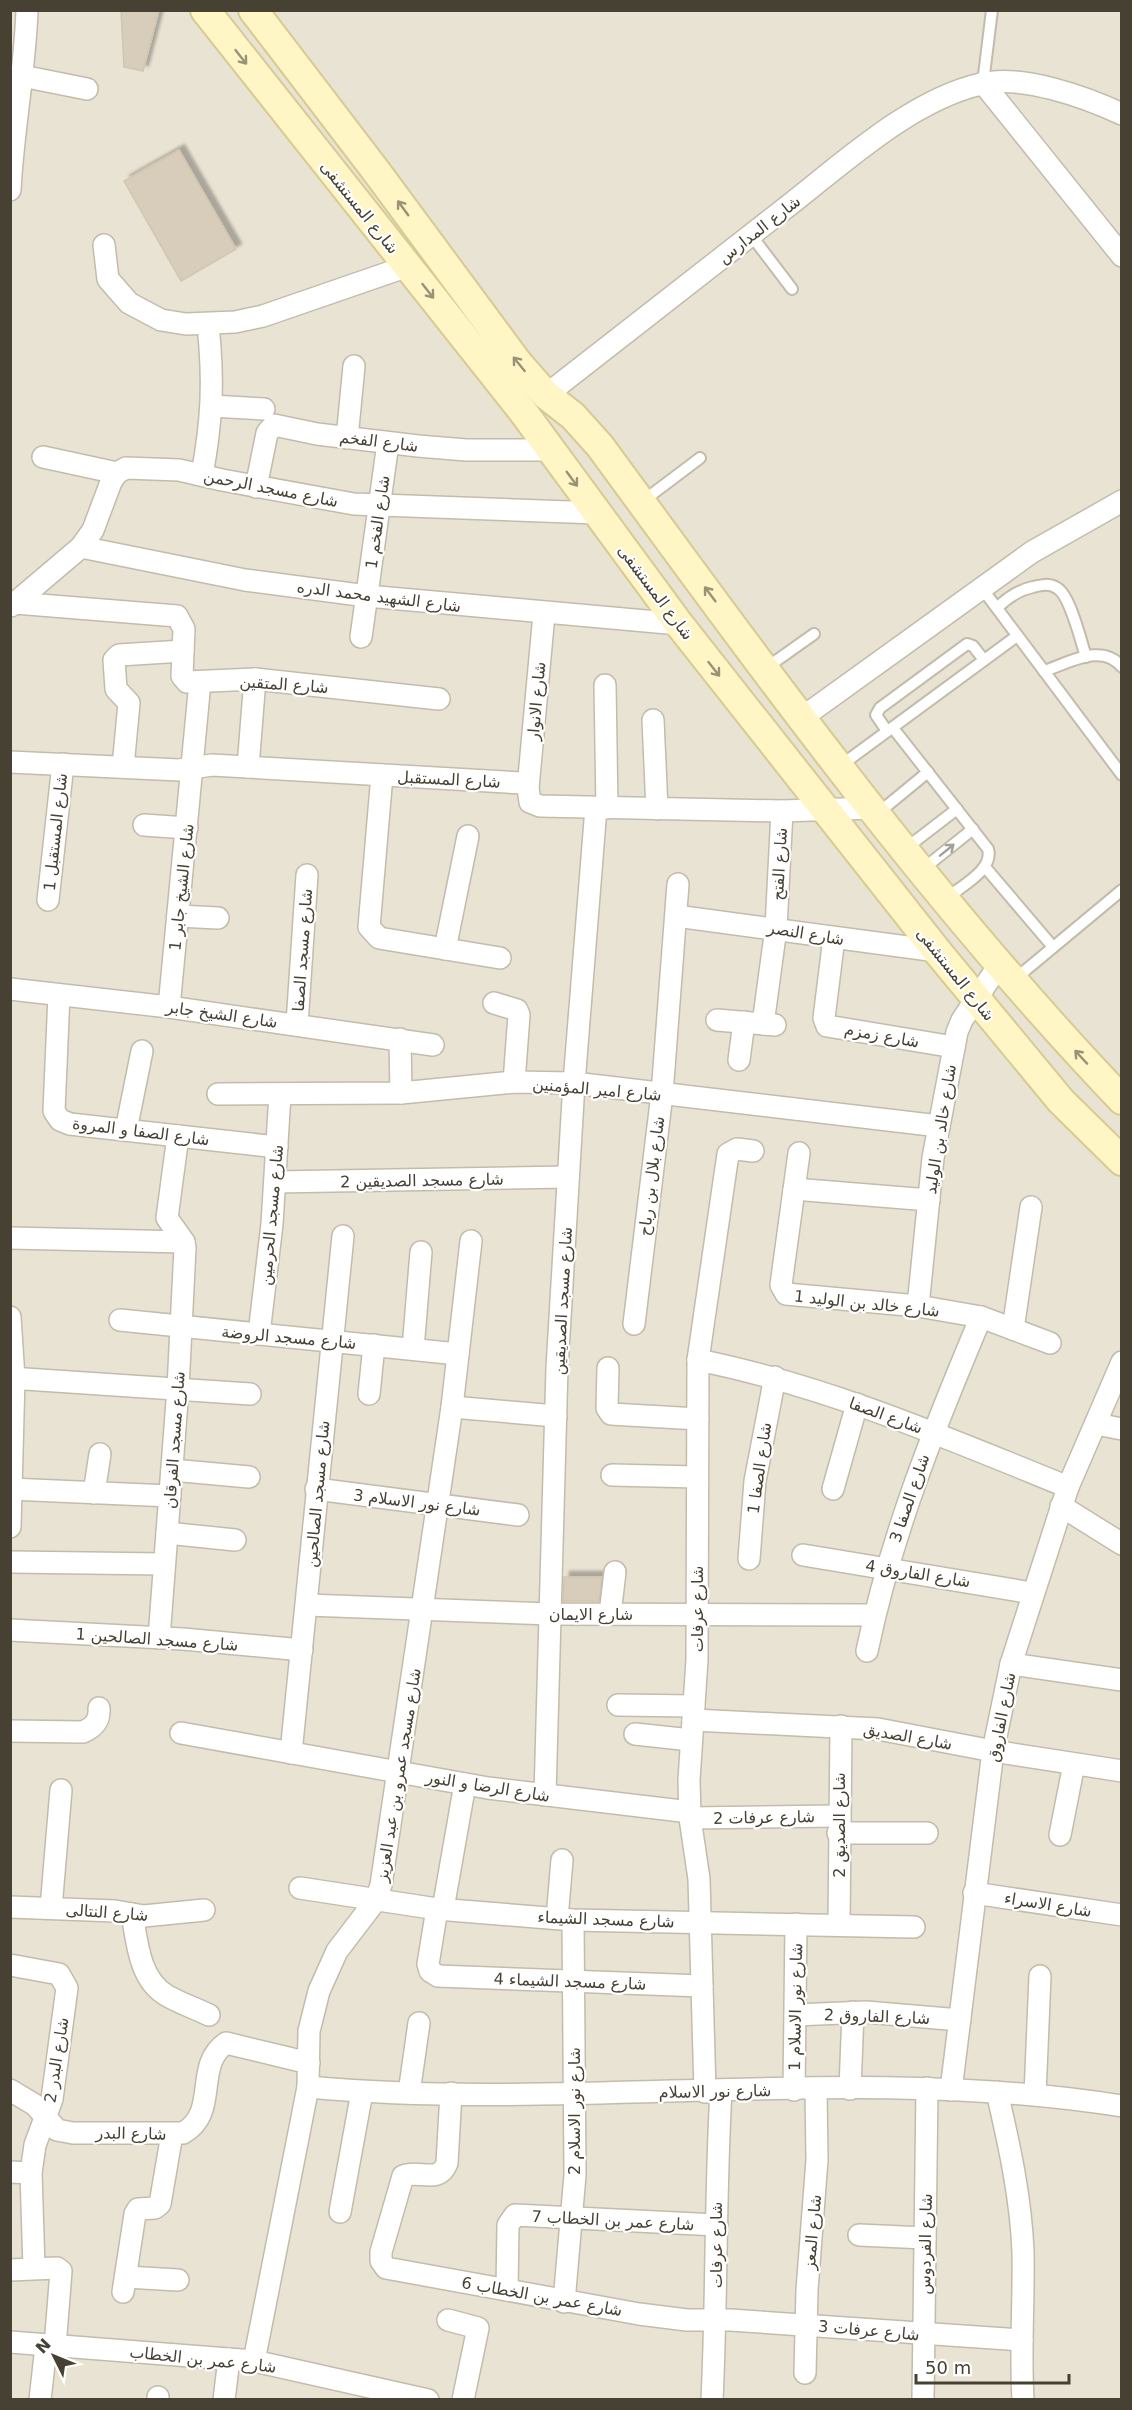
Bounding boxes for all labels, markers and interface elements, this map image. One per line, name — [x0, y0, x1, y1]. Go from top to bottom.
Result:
one-way arrow — [235, 48, 248, 64]
street label: شارع المستشفى — [316, 157, 403, 258]
street label: شارع المدارس — [714, 191, 805, 268]
one-way arrow — [396, 200, 409, 216]
one-way arrow — [421, 283, 434, 299]
one-way arrow — [512, 356, 525, 372]
street label: شارع الفخم — [338, 427, 419, 457]
street label: شارع مسجد الرحمن — [202, 466, 340, 512]
one-way arrow — [566, 471, 578, 487]
street label: شارع الفخم 1 — [362, 474, 394, 570]
street label: شارع المستشفى — [613, 541, 697, 644]
street label: شارع الشهيد محمد الدره — [296, 577, 462, 617]
one-way arrow — [704, 586, 717, 602]
street label: شارع الانوار — [523, 661, 550, 742]
one-way arrow — [708, 661, 721, 677]
street label: شارع المتقين — [239, 672, 329, 698]
street label: شارع المستقبل — [397, 767, 501, 793]
street label: شارع المستقبل 1 — [40, 772, 72, 892]
street label: شارع الشيخ جابر 1 — [165, 823, 199, 952]
street label: شارع الفتح — [768, 827, 792, 901]
one-way arrow — [938, 844, 954, 857]
street label: شارع مسجد الصفا — [289, 888, 317, 1012]
street label: شارع النصر — [765, 918, 846, 950]
street label: شارع المستشفى — [912, 924, 999, 1025]
street label: شارع الشيخ جابر — [164, 997, 279, 1033]
street label: شارع زمزم — [843, 1020, 921, 1052]
one-way arrow — [1074, 1050, 1088, 1065]
street label: شارع خالد بن الوليد — [921, 1063, 961, 1195]
street label: شارع امير المؤمنين — [531, 1074, 662, 1106]
street label: شارع الصفا و المروة — [71, 1114, 211, 1150]
street label: شارع بلال بن رباح — [635, 1115, 669, 1237]
street label: شارع مسجد الحرمين — [256, 1144, 288, 1286]
street label: شارع مسجد الصديقين 2 — [340, 1170, 504, 1192]
street label: شارع مسجد الصديقين — [549, 1226, 577, 1376]
street label: شارع خالد بن الوليد 1 — [793, 1286, 941, 1322]
street label: شارع مسجد الروضة — [221, 1322, 357, 1354]
street label: شارع مسجد الفرقان — [160, 1371, 190, 1510]
street label: شارع الصفا — [846, 1393, 925, 1438]
street label: شارع مسجد الصالحين — [302, 1420, 334, 1568]
street label: شارع الصفا 1 — [744, 1421, 776, 1515]
street label: شارع الصفا 3 — [886, 1452, 934, 1545]
street label: شارع نور الاسلام 3 — [352, 1485, 482, 1521]
street label: شارع الفاروق 4 — [864, 1556, 972, 1592]
street label: شارع عرفات — [688, 1566, 708, 1652]
street label: شارع الايمان — [549, 1605, 633, 1625]
street label: شارع مسجد الصالحين 1 — [75, 1624, 239, 1656]
street label: شارع مسجد عمرو بن عبد العزيز — [372, 1667, 426, 1885]
street label: شارع الفاروق — [984, 1671, 1020, 1764]
street label: شارع الصديق — [862, 1719, 954, 1755]
street label: شارع الرضا و النور — [423, 1767, 551, 1807]
street label: شارع الصديق 2 — [830, 1772, 850, 1878]
street label: شارع عرفات 2 — [713, 1807, 815, 1829]
street label: شارع الاسراء — [1003, 1888, 1093, 1922]
street label: شارع النتالى — [65, 1900, 149, 1926]
street label: شارع مسجد الشيماء — [537, 1908, 675, 1932]
street label: شارع نور الاسلام 1 — [785, 1943, 807, 2071]
street label: شارع مسجد الشيماء 4 — [493, 1969, 647, 1995]
street label: شارع الفاروق 2 — [824, 2005, 930, 2029]
street label: شارع البدر 2 — [40, 2016, 74, 2104]
street label: شارع نور الاسلام 2 — [565, 2047, 585, 2175]
street label: شارع نور الاسلام — [659, 2081, 771, 2103]
street label: شارع البدر — [94, 2123, 167, 2145]
street label: شارع المعز — [800, 2193, 826, 2272]
street label: شارع الفردوس — [915, 2193, 937, 2295]
street label: شارع عرفات — [707, 2202, 727, 2288]
street label: شارع عمر بن الخطاب 7 — [531, 2207, 695, 2235]
street label: شارع عمر بن الخطاب 6 — [460, 2273, 624, 2321]
street label: شارع عرفات 3 — [817, 2317, 921, 2345]
north arrow — [24, 2326, 84, 2386]
text: N — [32, 2335, 55, 2357]
street label: شارع عمر بن الخطاب — [128, 2342, 277, 2378]
scale bar — [916, 2347, 1069, 2385]
text: 50 m — [925, 2357, 971, 2378]

